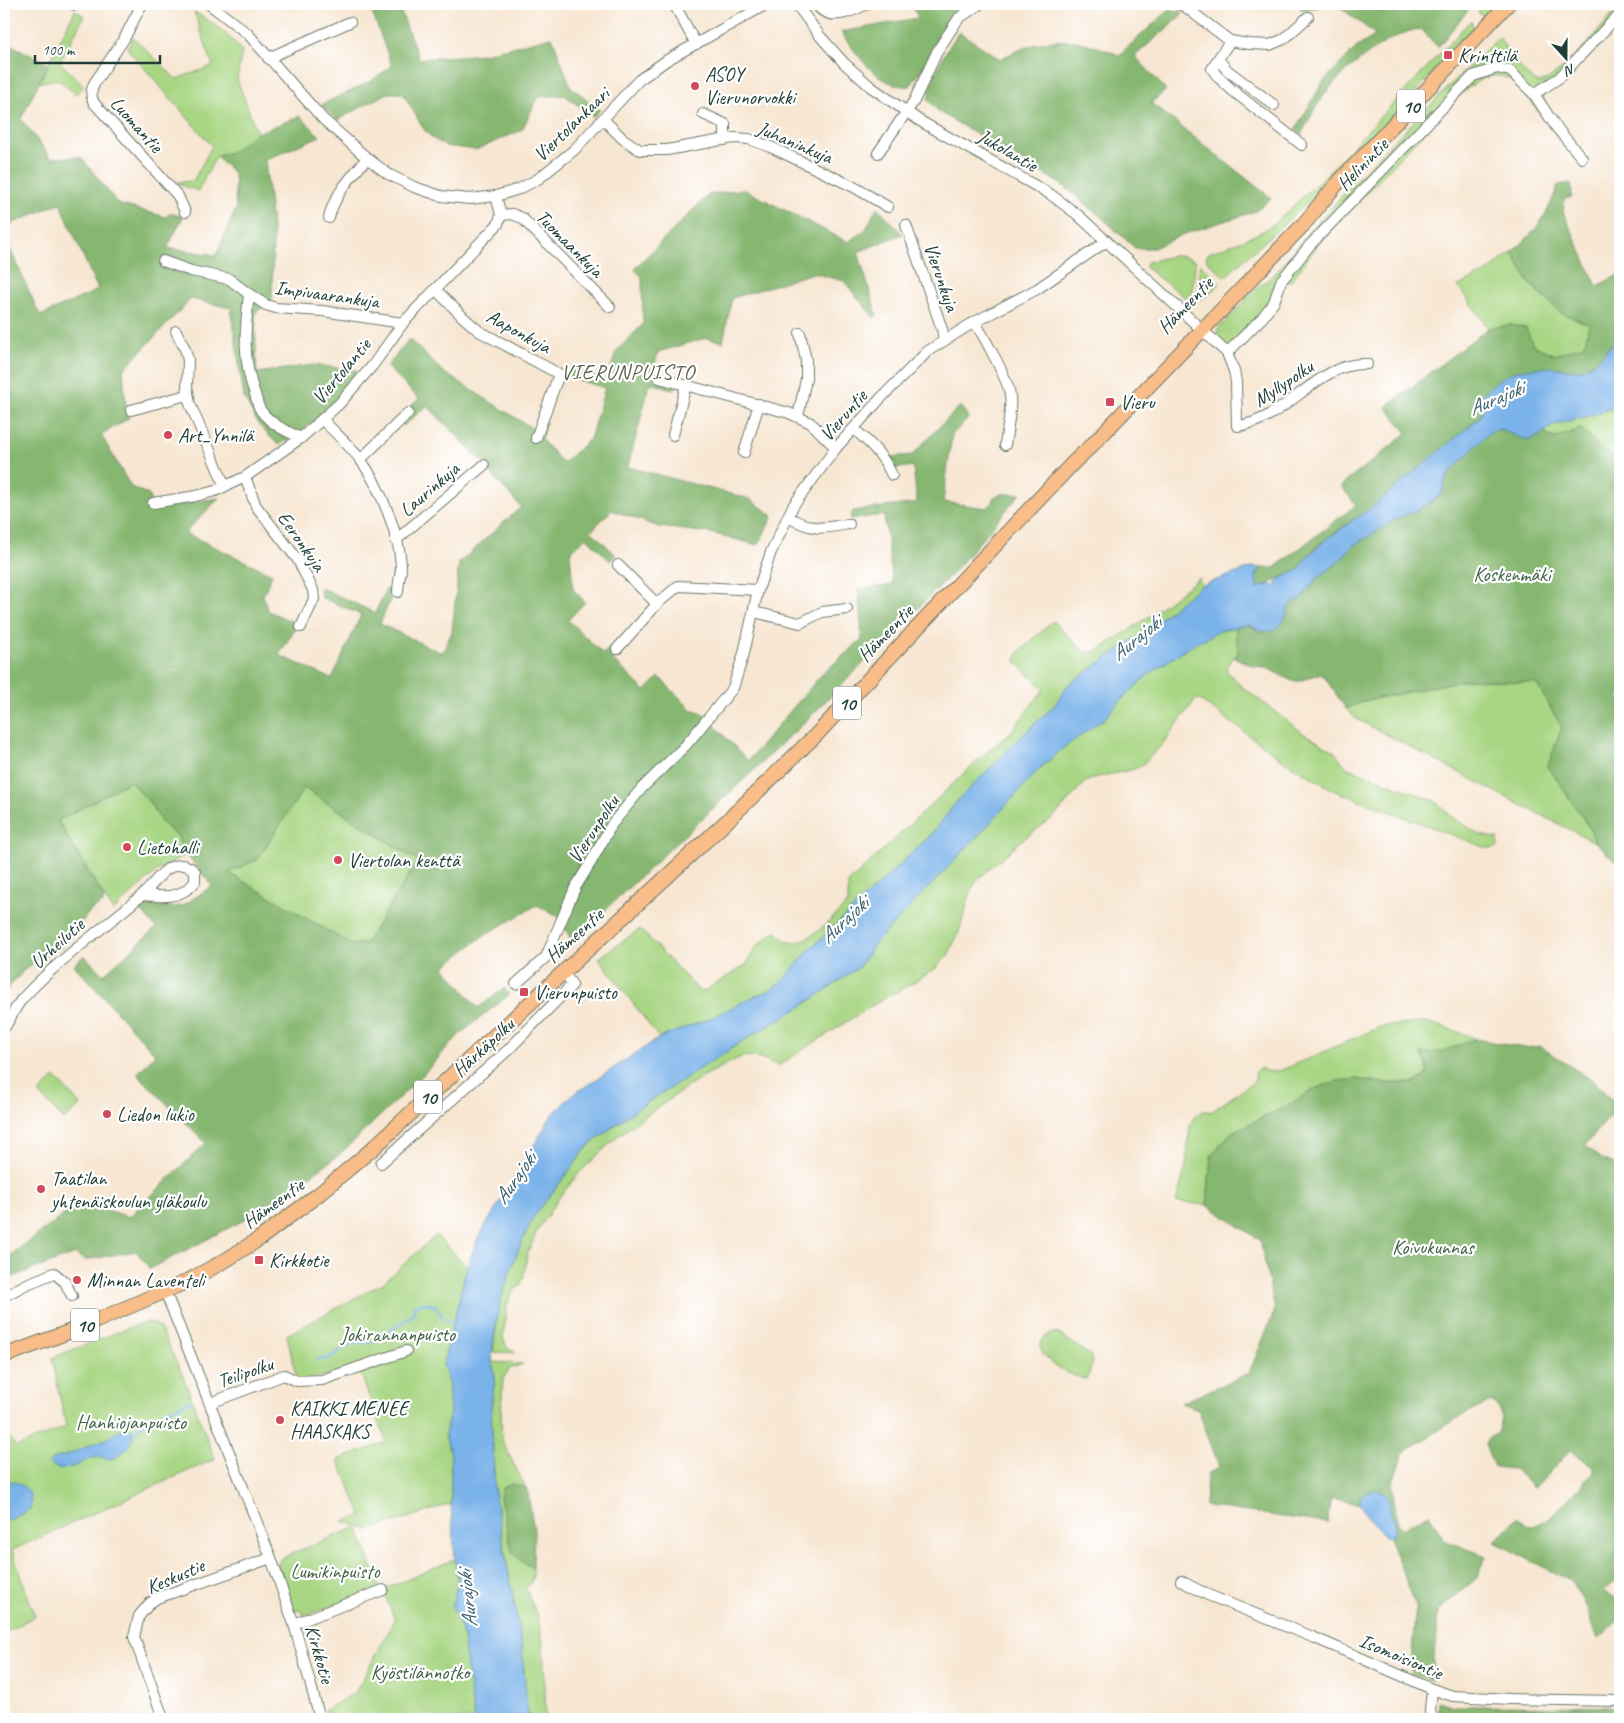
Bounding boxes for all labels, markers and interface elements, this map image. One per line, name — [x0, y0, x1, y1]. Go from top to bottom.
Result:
scale bar — [35, 32, 160, 64]
north arrow — [1542, 32, 1592, 82]
text: 100 m — [42, 41, 76, 60]
place label: Krinttilä — [1458, 43, 1518, 68]
marker: Krinttilä — [1442, 49, 1454, 61]
text: N — [1561, 60, 1578, 80]
place label: ASOY Vierunorvokki — [705, 62, 797, 110]
street label: Viertolankaari — [528, 80, 616, 167]
marker: ASOY Vierunorvokki — [689, 80, 701, 92]
road number: 10 — [1397, 90, 1425, 122]
street label: Luomantie — [105, 91, 169, 159]
street label: Juhaninkuja — [753, 115, 838, 170]
street label: Jukolantie — [972, 123, 1044, 178]
street label: Helinintie — [1331, 132, 1395, 196]
street label: Tuomaankuja — [530, 204, 610, 284]
street label: Vierunkuja — [918, 240, 965, 316]
street label: Hämeentie — [1152, 270, 1220, 339]
street label: Impivaarankuja — [273, 275, 383, 314]
street label: Aaponkuja — [482, 304, 556, 360]
street label: Viertolantie — [306, 332, 377, 410]
street label: Myllypolku — [1248, 353, 1319, 413]
district label: VIERUNPUISTO — [561, 359, 697, 385]
water label: Aurajoki — [1465, 373, 1532, 421]
street label: Vieruntie — [814, 383, 874, 446]
place label: Vieru — [1120, 390, 1156, 415]
marker: Vieru — [1104, 396, 1116, 408]
place label: Art_Ynnilä — [178, 423, 255, 448]
marker: Art_Ynnilä — [162, 429, 174, 441]
street label: Laurinkuja — [394, 455, 466, 522]
street label: Eeronkuja — [272, 506, 332, 577]
park label: Koskenmäki — [1474, 562, 1553, 587]
street label: Hämeentie — [852, 598, 920, 667]
water label: Aurajoki — [1106, 607, 1170, 666]
road number: 10 — [833, 686, 861, 720]
street label: Vierunpolku — [562, 789, 626, 868]
place label: Lietohalli — [137, 835, 200, 860]
marker: Lietohalli — [121, 841, 133, 853]
place label: Viertolan kenttä — [348, 848, 461, 873]
marker: Viertolan kenttä — [332, 854, 344, 866]
water label: Aurajoki — [814, 887, 878, 949]
street label: Hämeentie — [540, 902, 610, 968]
street label: Urheilutie — [25, 912, 91, 974]
place label: Vierunpuisto — [534, 980, 618, 1005]
marker: Vierunpuisto — [518, 986, 530, 998]
street label: Härkäpolku — [447, 1011, 521, 1082]
road number: 10 — [414, 1080, 442, 1114]
place label: Liedon lukio — [117, 1102, 195, 1127]
marker: Liedon lukio — [101, 1108, 113, 1120]
water label: Aurajoki — [488, 1143, 545, 1209]
place label: Taatilan yhtenäiskoulun yläkoulu — [50, 1166, 208, 1214]
street label: Hämeentie — [238, 1172, 310, 1234]
marker: Taatilan yhtenäiskoulun yläkoulu — [35, 1183, 47, 1195]
park label: Koivukunnas — [1392, 1235, 1476, 1260]
place label: Kirkkotie — [269, 1248, 330, 1273]
marker: Kirkkotie — [253, 1254, 265, 1266]
place label: Minnan Laventeli — [87, 1268, 207, 1293]
marker: Minnan Laventeli — [71, 1274, 83, 1286]
road number: 10 — [71, 1308, 99, 1342]
park label: Jokirannanpuisto — [340, 1322, 456, 1347]
street label: Teilipolku — [214, 1351, 278, 1394]
place label: KAIKKI MENEE HAASKAKS — [290, 1396, 411, 1444]
park label: Hanhiojanpuisto — [76, 1410, 187, 1435]
marker: KAIKKI MENEE HAASKAKS — [274, 1414, 286, 1426]
street label: Keskustie — [142, 1552, 209, 1600]
park label: Lumikinpuisto — [290, 1559, 380, 1584]
water label: Aurajoki — [451, 1564, 483, 1629]
street label: Kirkkotie — [299, 1622, 340, 1688]
street label: Isomoisiontie — [1355, 1628, 1448, 1686]
park label: Kyöstilännotko — [371, 1660, 471, 1685]

